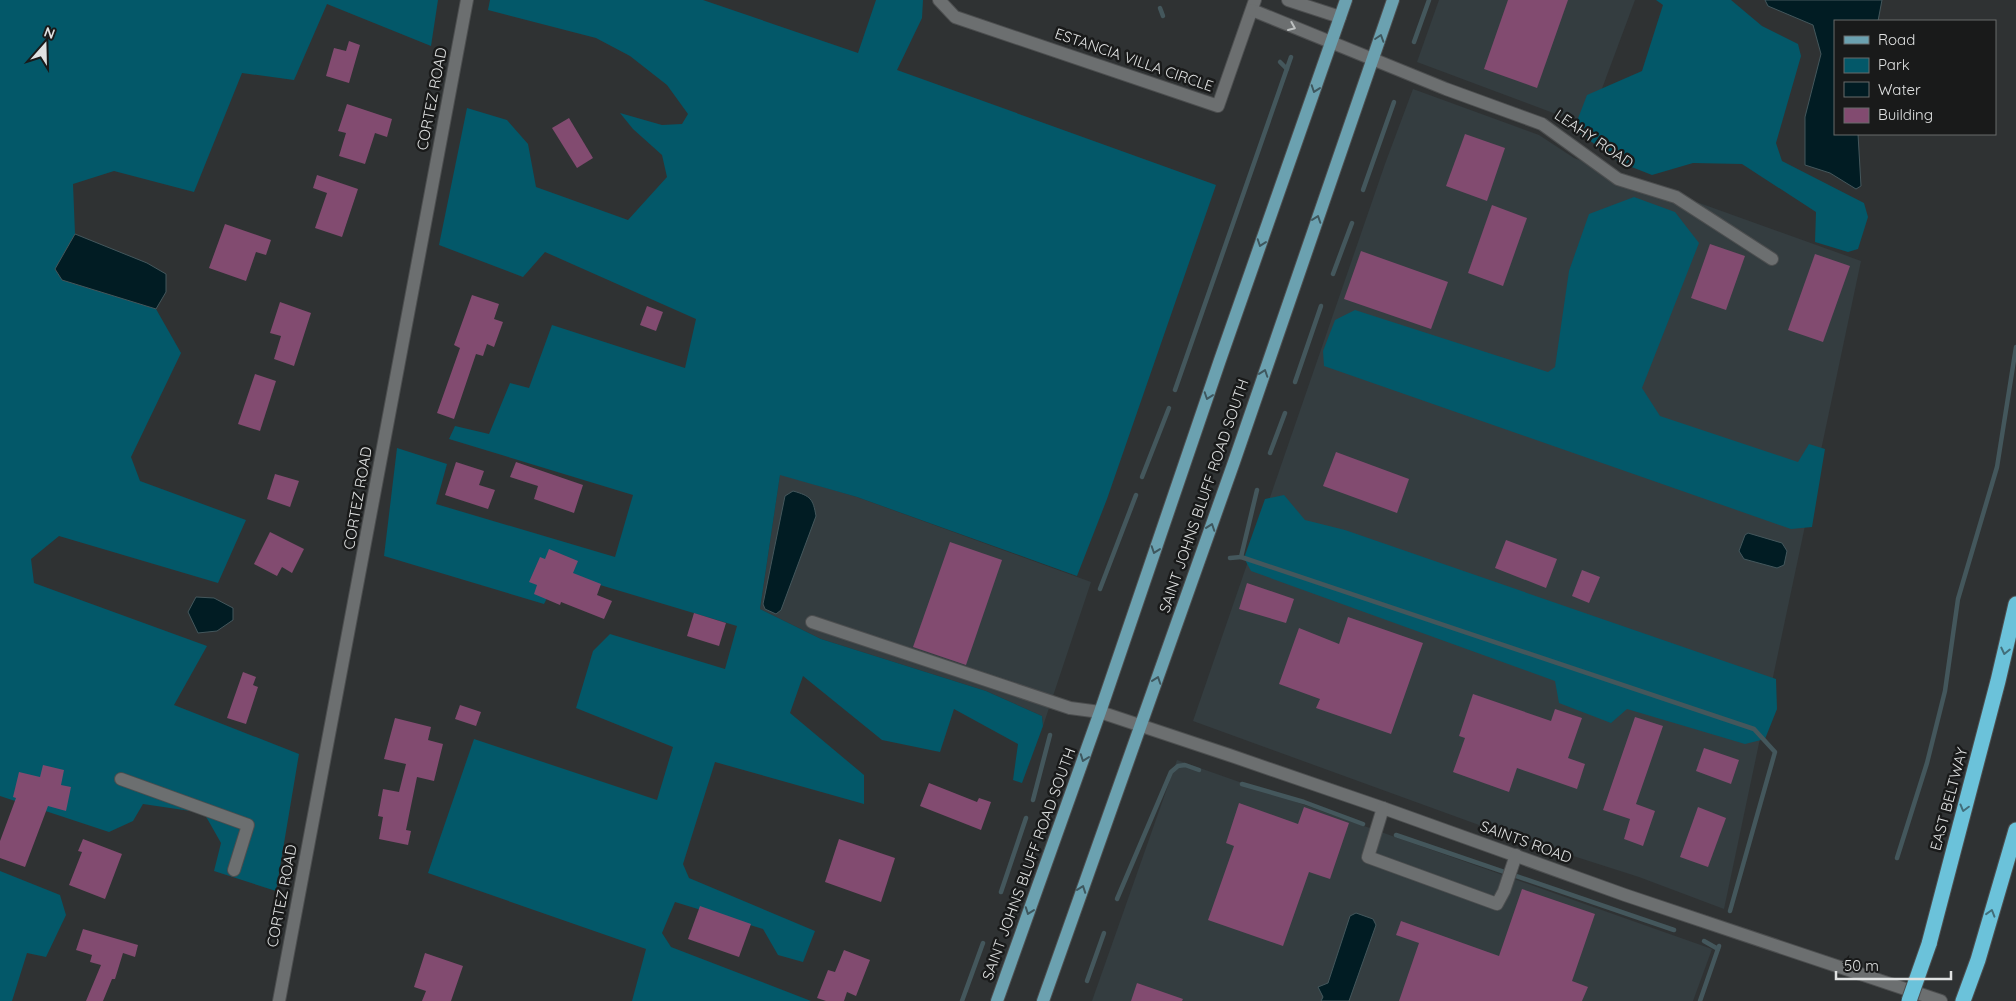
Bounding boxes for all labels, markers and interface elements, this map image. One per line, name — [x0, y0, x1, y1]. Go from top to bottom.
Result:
north arrow — [20, 20, 70, 70]
one-way arrow — [1287, 20, 1296, 31]
legend — [1834, 20, 1996, 135]
text: N — [42, 23, 57, 43]
street label: ESTANCIA VILLA CIRCLE — [1052, 23, 1216, 96]
text: Road — [1878, 30, 1915, 49]
one-way arrow — [1374, 34, 1384, 43]
street label: CORTEZ ROAD — [412, 46, 451, 152]
text: Park — [1878, 55, 1910, 74]
text: Water — [1878, 80, 1921, 99]
one-way arrow — [1311, 85, 1321, 93]
street label: LEAHY ROAD — [1551, 105, 1638, 172]
text: Building — [1878, 105, 1933, 124]
one-way arrow — [1311, 216, 1321, 224]
one-way arrow — [1257, 238, 1267, 246]
one-way arrow — [1258, 369, 1268, 378]
street label: SAINT JOHNS BLUFF ROAD SOUTH — [1155, 377, 1253, 615]
one-way arrow — [1203, 391, 1213, 400]
street label: CORTEZ ROAD — [339, 445, 376, 551]
one-way arrow — [1205, 523, 1215, 531]
one-way arrow — [1151, 545, 1161, 554]
one-way arrow — [2000, 647, 2011, 656]
one-way arrow — [1151, 676, 1161, 685]
street label: SAINT JOHNS BLUFF ROAD SOUTH — [978, 745, 1080, 983]
street label: EAST BELTWAY — [1926, 745, 1972, 853]
one-way arrow — [1080, 753, 1090, 762]
one-way arrow — [1960, 804, 1970, 812]
street label: SAINTS ROAD — [1478, 816, 1575, 867]
street label: CORTEZ ROAD — [262, 843, 301, 949]
one-way arrow — [1076, 885, 1086, 894]
one-way arrow — [1025, 906, 1035, 915]
one-way arrow — [1986, 909, 1996, 918]
scale bar — [1836, 948, 1951, 980]
text: 50 m — [1844, 956, 1879, 975]

